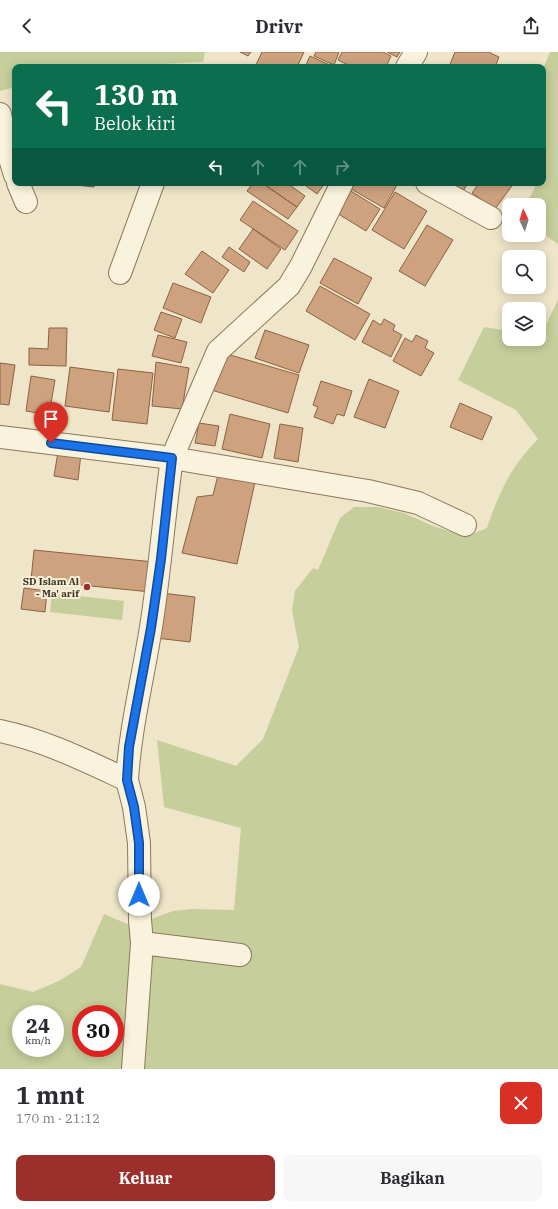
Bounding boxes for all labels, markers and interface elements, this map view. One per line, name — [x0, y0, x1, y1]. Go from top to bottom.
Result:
icon: back — [16, 15, 38, 37]
text: Drivr — [255, 15, 303, 38]
icon: share — [520, 15, 542, 37]
text: 130 m — [94, 76, 178, 113]
icon: left — [28, 80, 80, 132]
text: Belok kiri — [94, 112, 176, 135]
icon: left — [205, 156, 227, 178]
icon: ahead — [247, 156, 269, 178]
icon: ahead — [289, 156, 311, 178]
icon: right — [331, 156, 353, 178]
north arrow — [502, 198, 546, 242]
map controls — [502, 198, 546, 346]
button: search — [502, 250, 546, 294]
button: layers — [502, 302, 546, 346]
pin — [34, 402, 68, 443]
icon: arrive — [40, 408, 62, 430]
place label: SD Islam Al - Ma' arif — [23, 575, 80, 600]
marker: SD Islam Al - Ma' arif — [82, 582, 92, 592]
position arrow — [118, 874, 160, 916]
speed limit sign: 30 — [72, 1005, 124, 1057]
text: 24 — [26, 1012, 50, 1039]
text: km/h — [25, 1034, 51, 1047]
text: 1 mnt — [16, 1079, 84, 1111]
button: close — [500, 1082, 542, 1124]
text: 170 m · 21:12 — [16, 1110, 100, 1127]
button: Keluar — [16, 1155, 275, 1201]
button: Bagikan — [283, 1155, 542, 1201]

